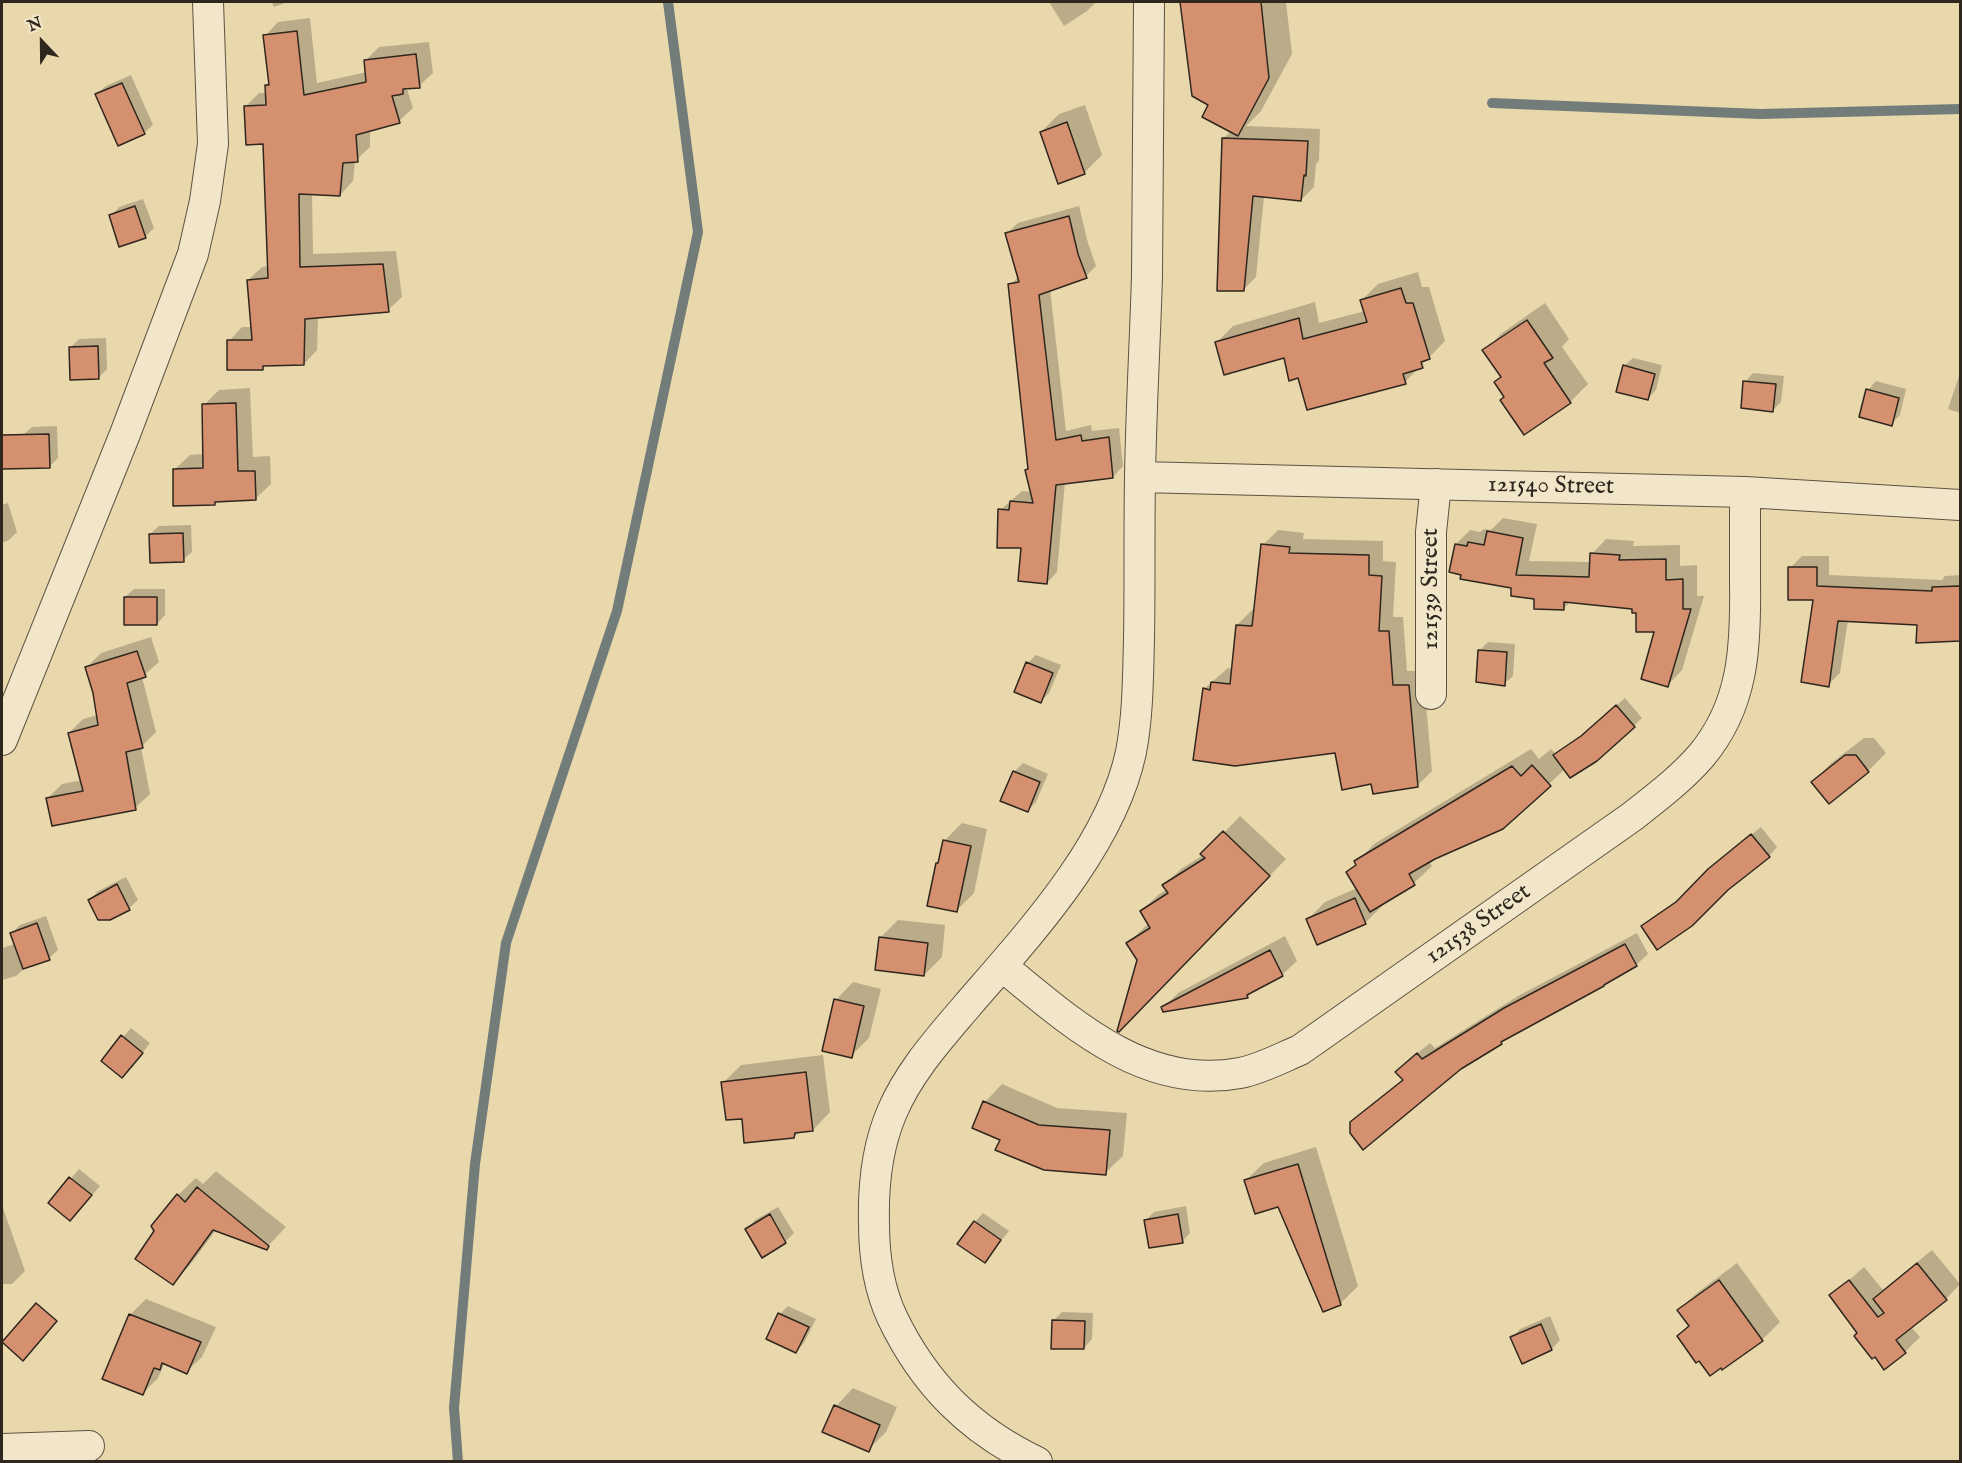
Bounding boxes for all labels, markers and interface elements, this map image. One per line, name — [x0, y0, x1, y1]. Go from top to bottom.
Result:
north arrow — [12, 12, 72, 72]
text: N — [25, 13, 45, 37]
street label: 121540 Street — [1488, 472, 1614, 502]
street label: 121539 Street — [1418, 528, 1446, 650]
street label: 121538 Street — [1421, 878, 1537, 972]

